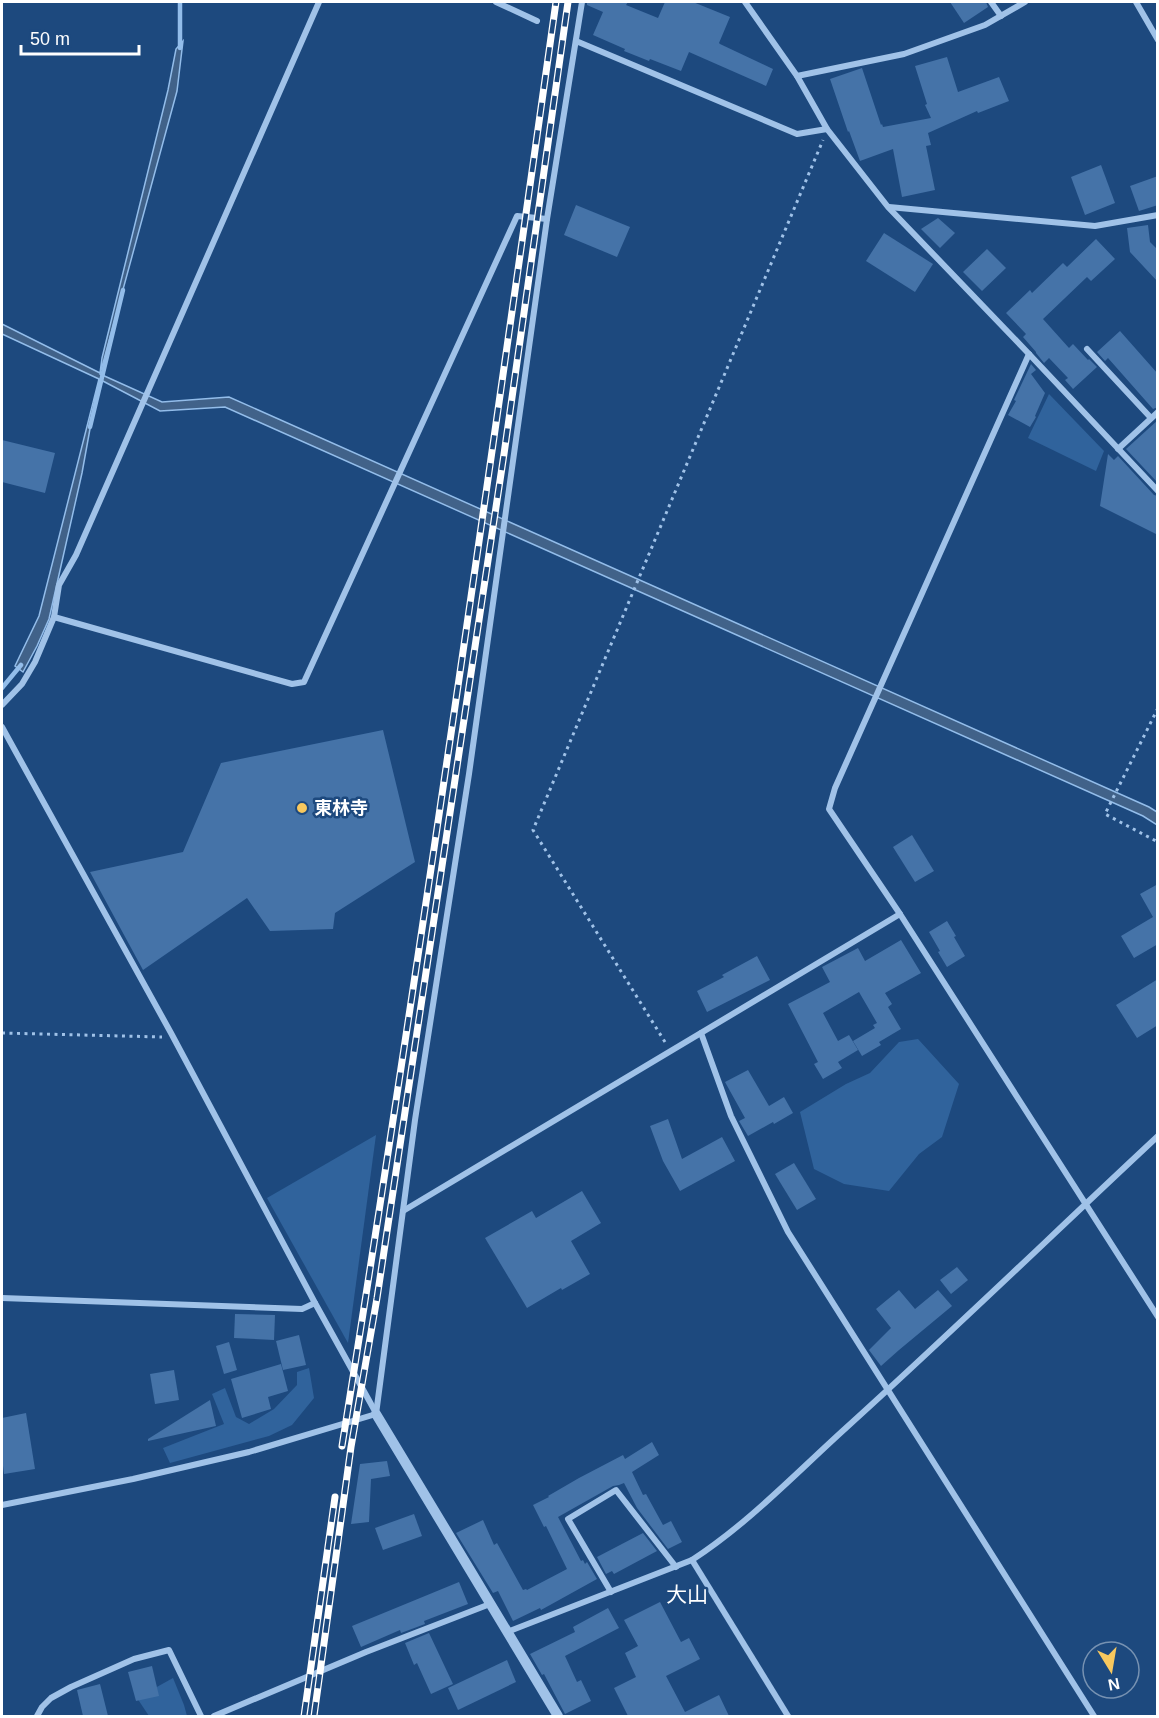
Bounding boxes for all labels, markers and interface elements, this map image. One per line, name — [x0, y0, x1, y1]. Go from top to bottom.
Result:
scale bar — [21, 18, 140, 56]
text: 50 m — [30, 29, 70, 49]
place label: 東林寺 — [314, 798, 368, 818]
marker: 東林寺 — [295, 801, 309, 815]
district label: 大山 — [666, 1583, 708, 1606]
north arrow — [1081, 1640, 1141, 1700]
text: N — [1106, 1675, 1121, 1694]

